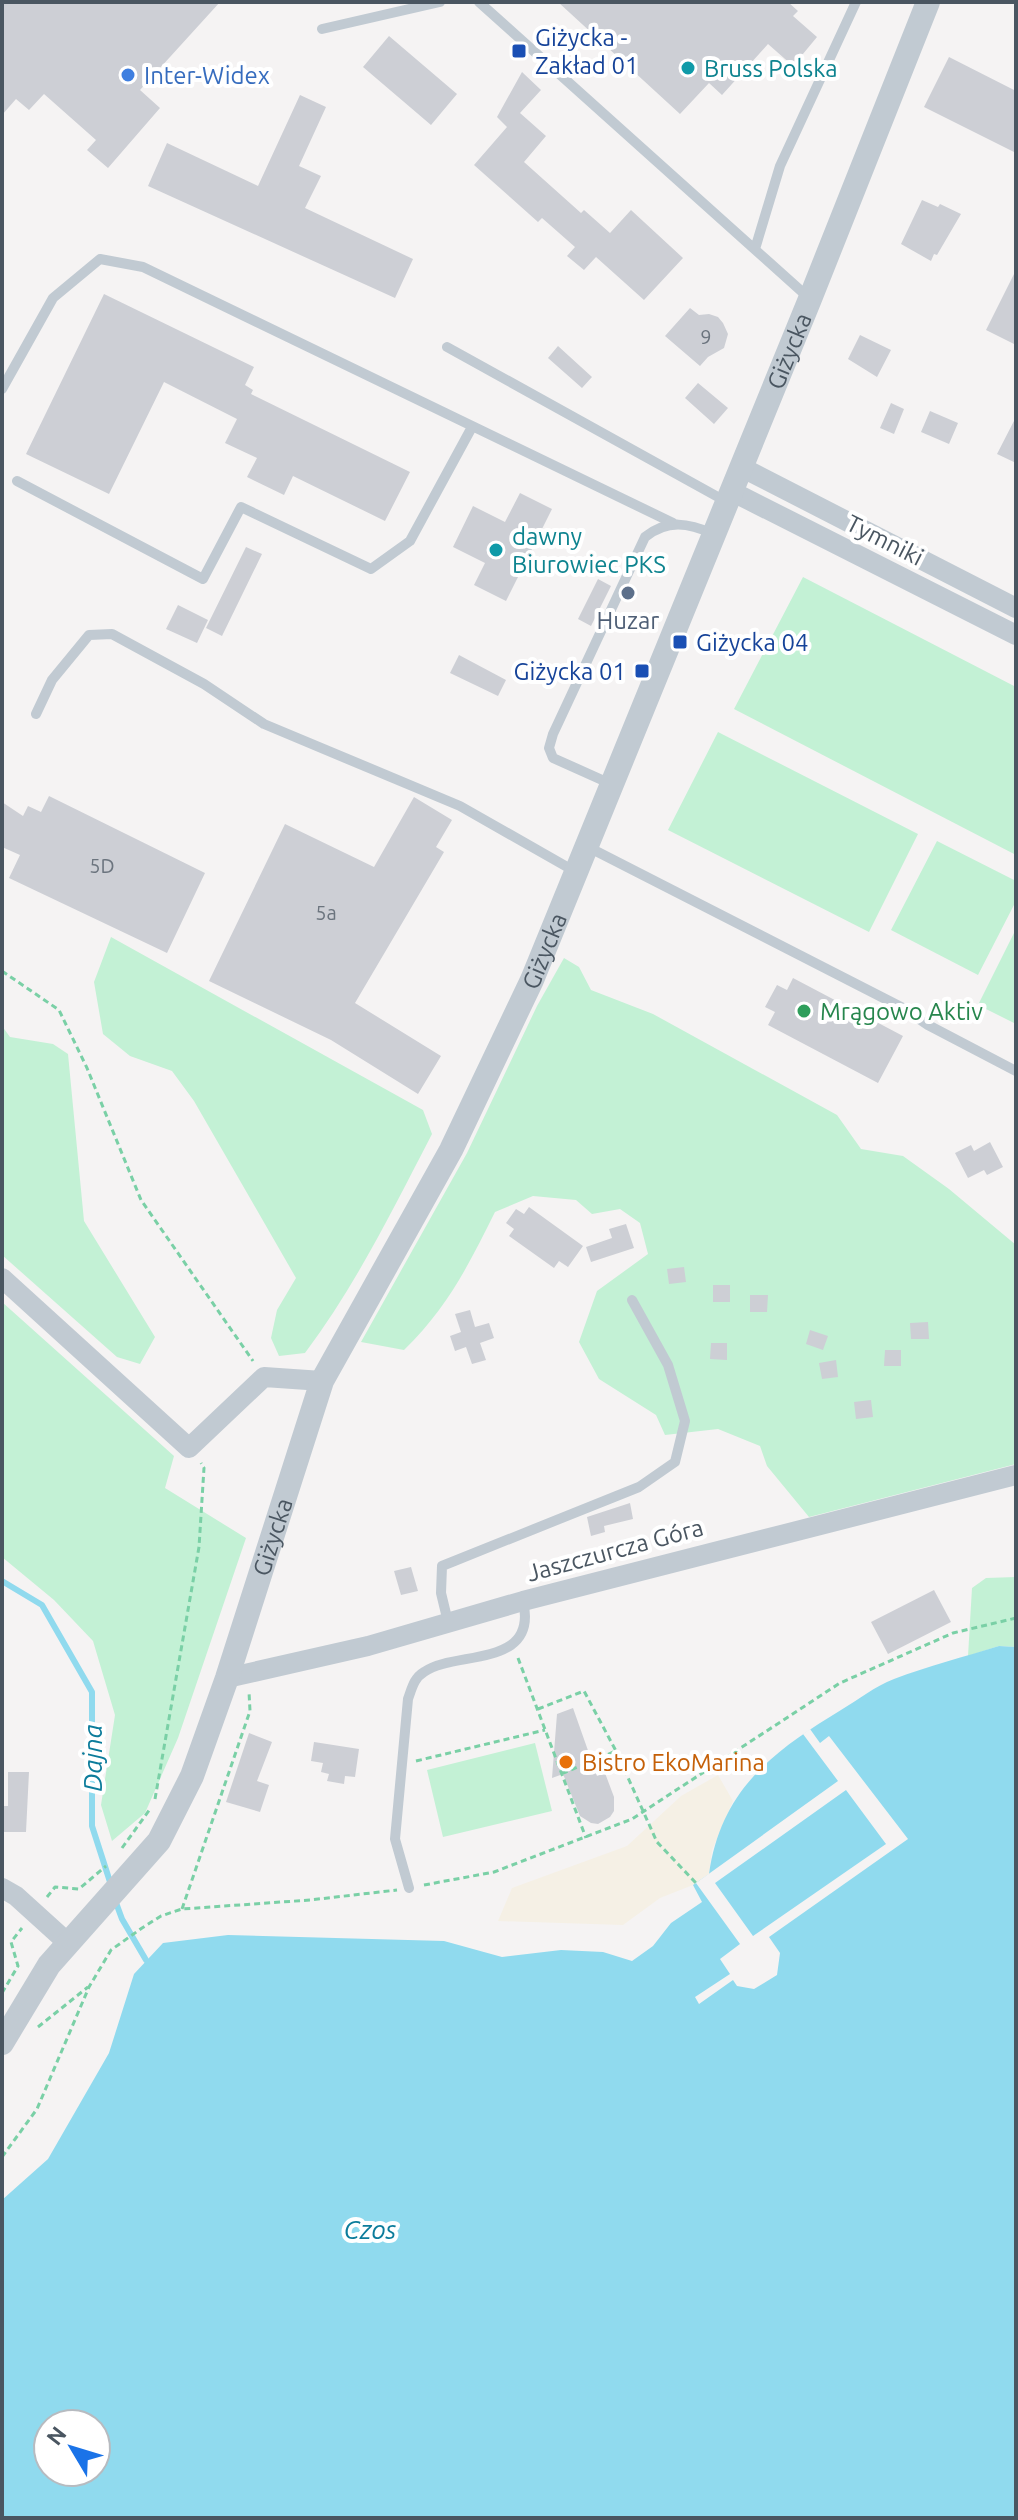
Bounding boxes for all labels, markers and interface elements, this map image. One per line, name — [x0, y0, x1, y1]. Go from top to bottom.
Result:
place label: Giżycka - Zakład 01 — [535, 24, 638, 79]
marker: Giżycka - Zakład 01 — [510, 42, 528, 60]
place label: Bruss Polska — [704, 55, 838, 82]
marker: Bruss Polska — [679, 59, 697, 77]
place label: Inter-Widex — [144, 62, 270, 89]
marker: Inter-Widex — [119, 66, 137, 84]
street label: Giżycka — [761, 309, 816, 393]
house number: 9 — [700, 325, 712, 348]
street label: Tymniki — [842, 509, 928, 571]
place label: dawny Biurowiec PKS — [512, 523, 666, 578]
marker: dawny Biurowiec PKS — [487, 541, 505, 559]
marker: Huzar — [619, 584, 637, 602]
place label: Huzar — [597, 607, 659, 634]
place label: Giżycka 04 — [696, 629, 809, 656]
marker: Giżycka 04 — [671, 633, 689, 651]
place label: Giżycka 01 — [513, 658, 626, 685]
marker: Giżycka 01 — [633, 662, 651, 680]
house number: 5D — [89, 854, 115, 877]
house number: 5a — [315, 901, 337, 924]
street label: Giżycka — [516, 909, 572, 993]
place label: Mrągowo Aktiv — [820, 998, 983, 1025]
marker: Mrągowo Aktiv — [795, 1002, 813, 1020]
street label: Giżycka — [247, 1495, 297, 1579]
street label: Jaszczurcza Góra — [524, 1513, 706, 1587]
water label: Dajna — [78, 1724, 107, 1792]
place label: Bistro EkoMarina — [582, 1749, 765, 1776]
marker: Bistro EkoMarina — [557, 1753, 575, 1771]
water label: Czos — [344, 2215, 397, 2244]
north arrow — [32, 2408, 112, 2488]
text: N — [41, 2421, 71, 2450]

